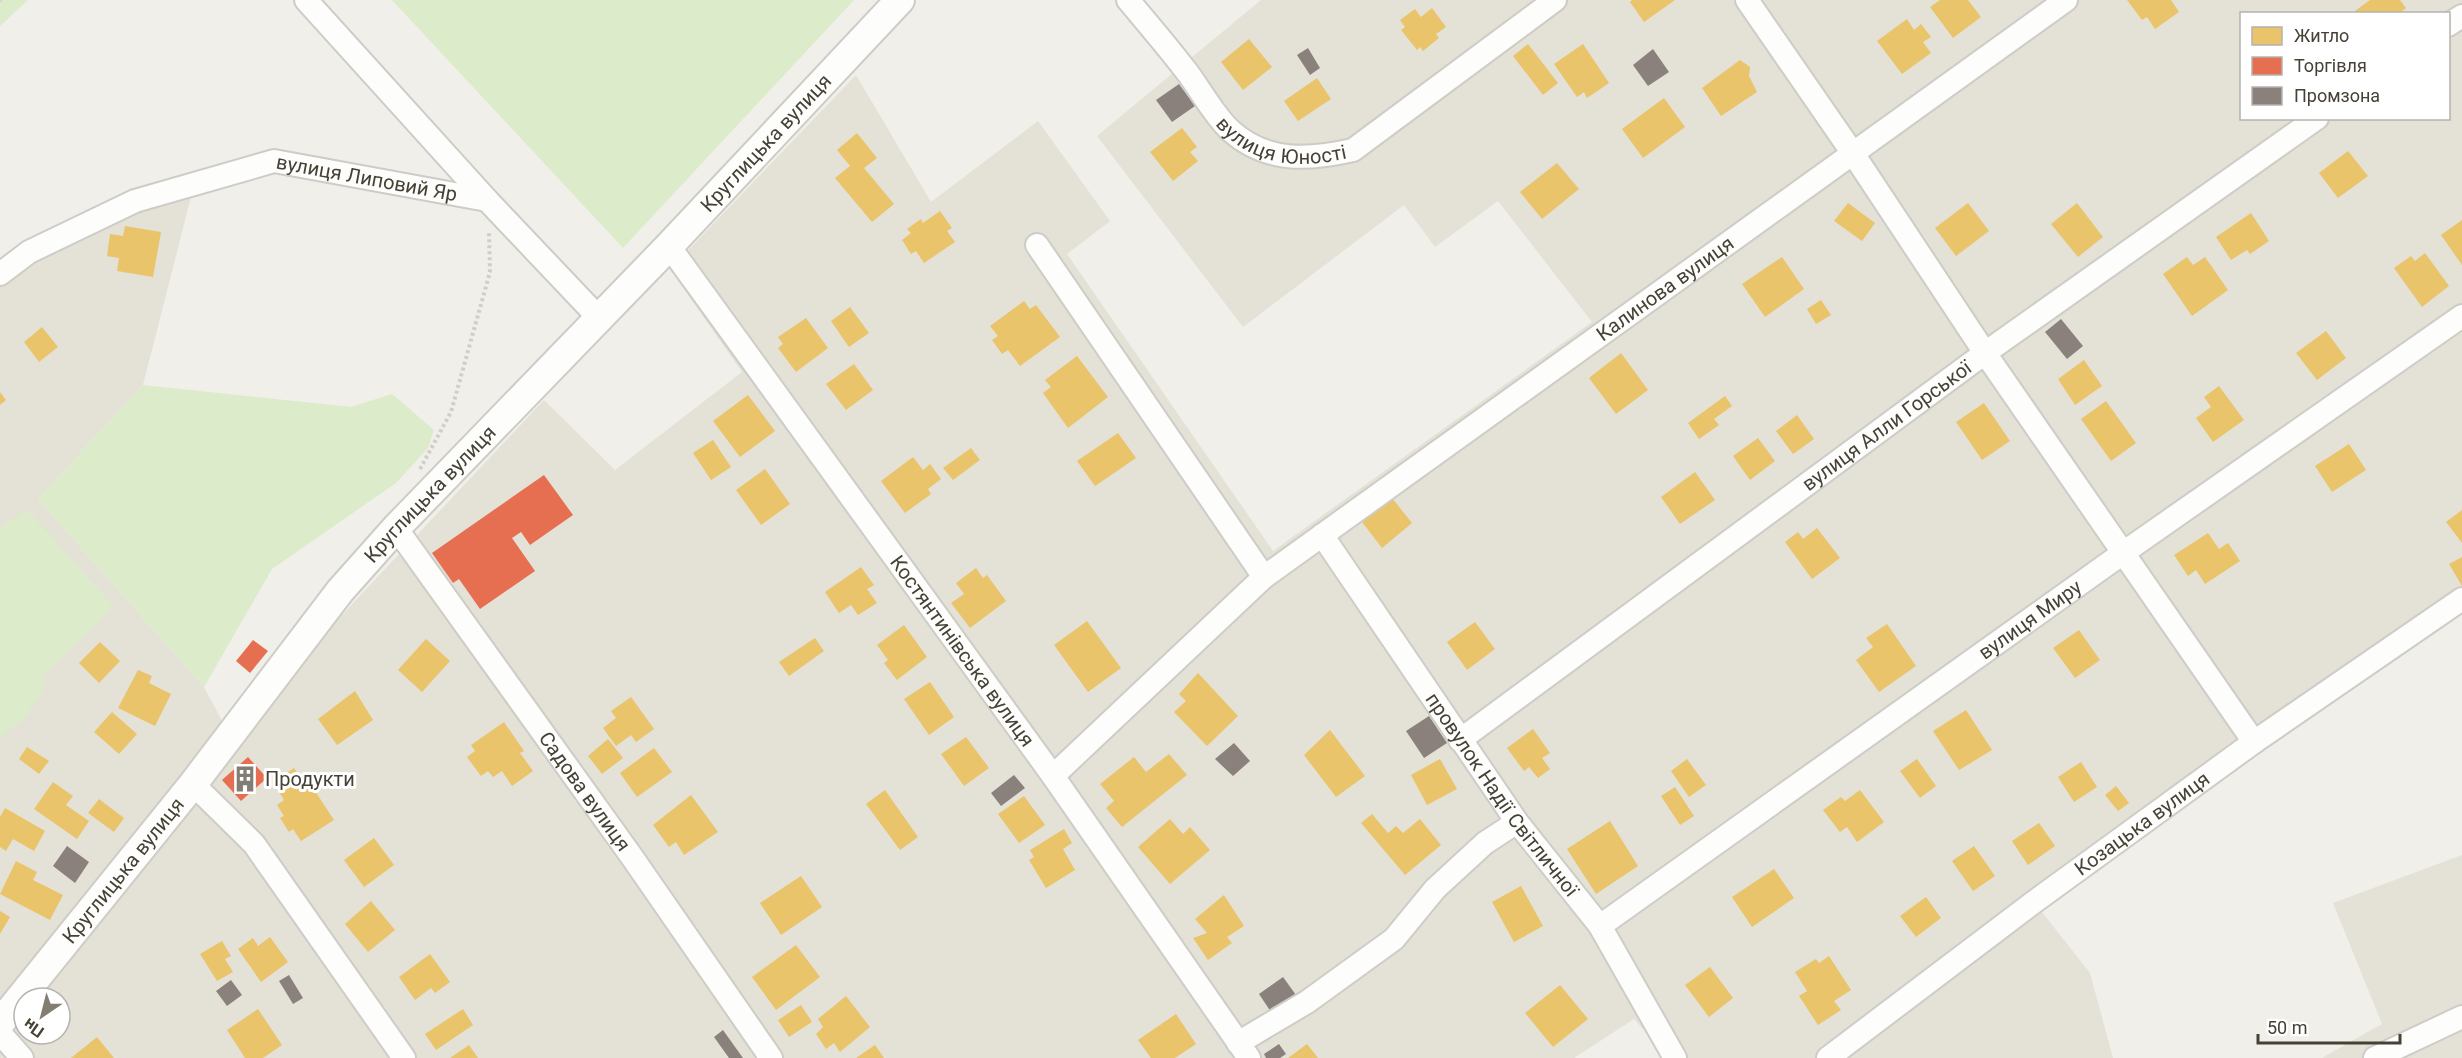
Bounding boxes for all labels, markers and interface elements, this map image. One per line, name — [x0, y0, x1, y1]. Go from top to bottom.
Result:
legend — [2240, 12, 2450, 120]
text: Житло — [2294, 25, 2349, 46]
text: Торгівля — [2294, 55, 2367, 76]
street label: Круглицька вулиця — [695, 69, 836, 217]
text: Промзона — [2294, 85, 2380, 106]
street label: вулиця Юності — [1211, 112, 1348, 169]
street label: вулиця Липовий Яр — [274, 150, 459, 206]
street label: Калинова вулиця — [1592, 231, 1738, 346]
street label: вулиця Алли Горської — [1797, 355, 1977, 496]
street label: Круглицька вулиця — [359, 420, 501, 568]
street label: Костянтинівська вулиця — [885, 551, 1040, 751]
street label: вулиця Миру — [1974, 574, 2087, 664]
street label: провулок Надії Світличної — [1421, 688, 1584, 902]
street label: Садова вулиця — [534, 727, 636, 856]
building icon: Продукти — [230, 764, 260, 794]
street label: Козацька вулиця — [2070, 766, 2214, 880]
place label: Продукти — [265, 767, 355, 791]
street label: Круглицька вулиця — [57, 793, 189, 948]
north arrow — [12, 986, 72, 1046]
scale bar — [2258, 1007, 2400, 1045]
text: Пн — [20, 1014, 47, 1042]
text: 50 m — [2267, 1017, 2307, 1038]

